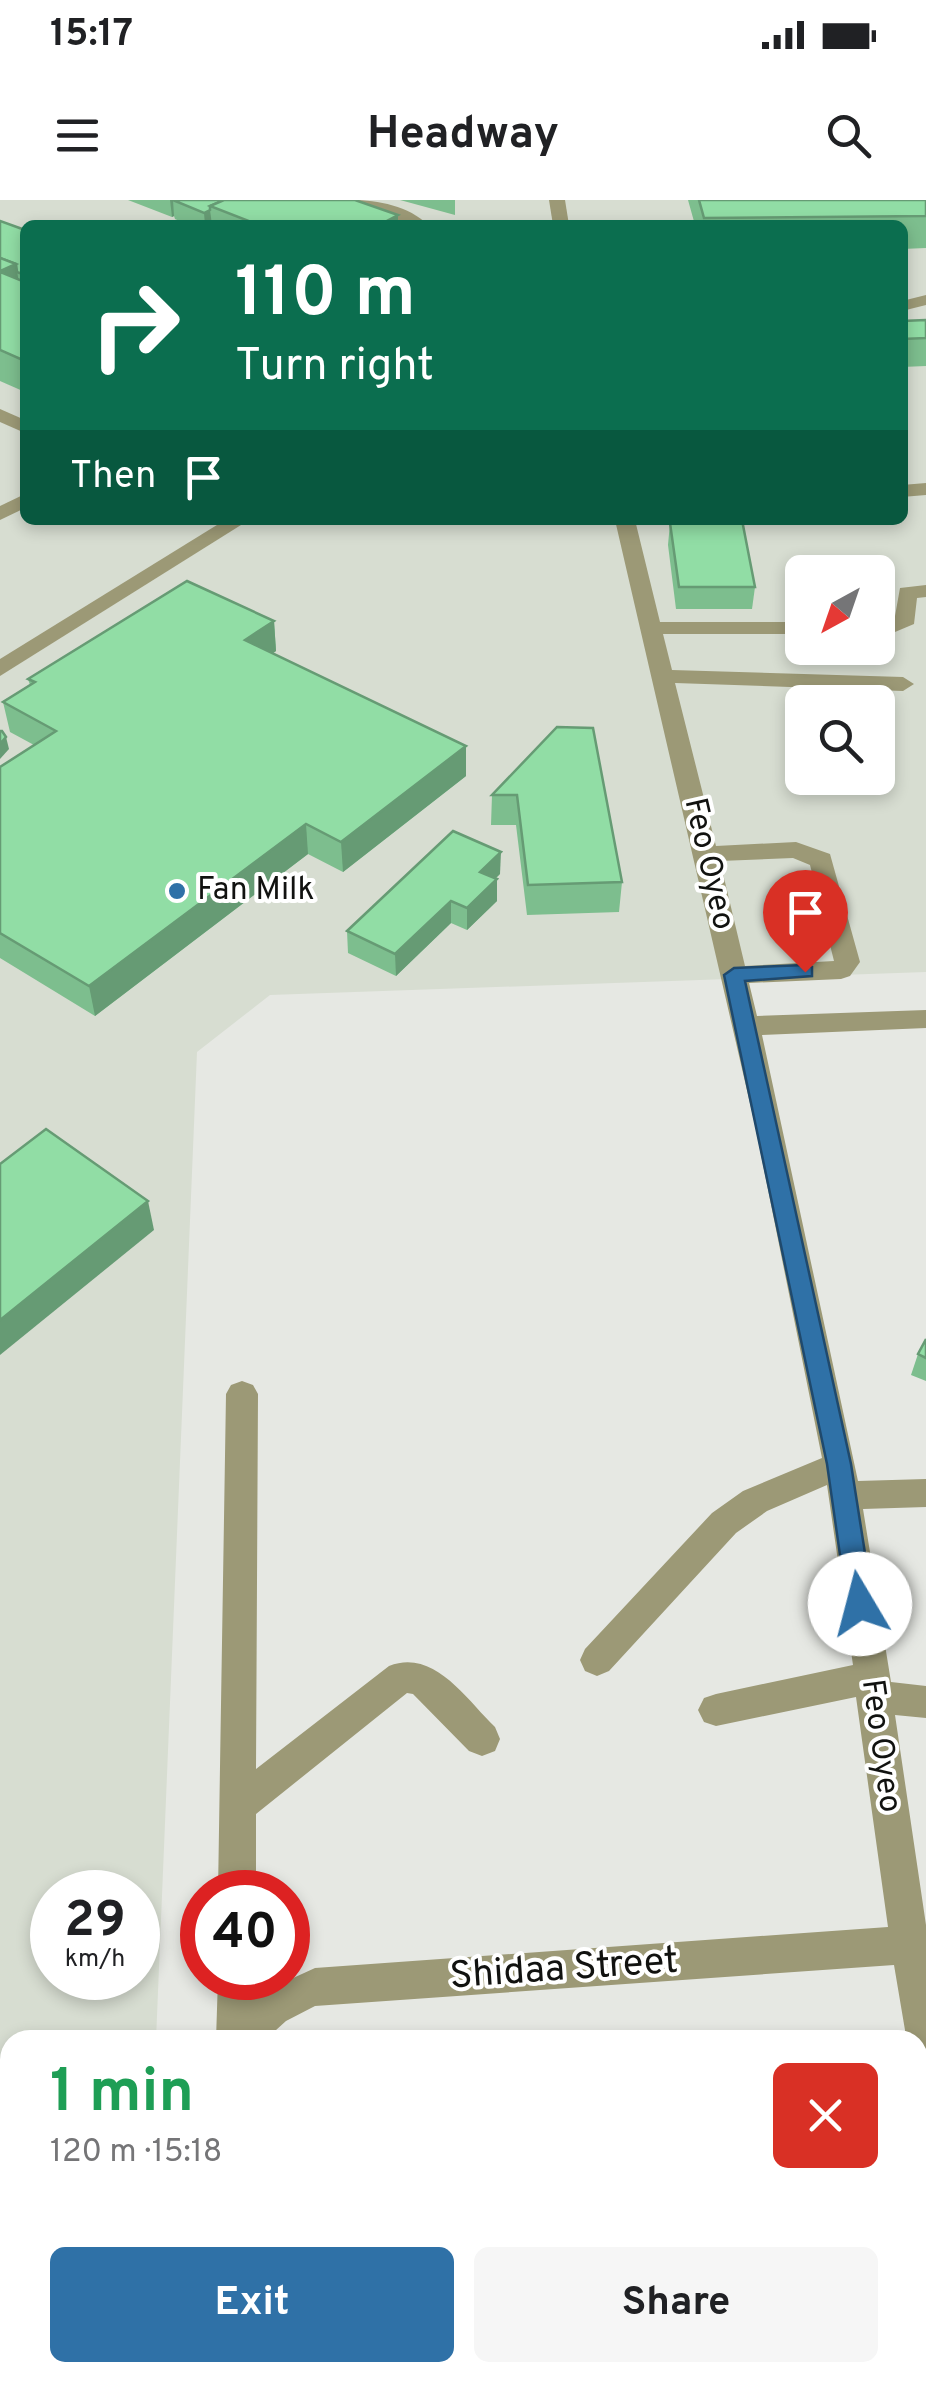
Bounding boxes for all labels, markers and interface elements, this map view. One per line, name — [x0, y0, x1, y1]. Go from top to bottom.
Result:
text: 15:17 — [50, 11, 133, 60]
text: Headway — [367, 107, 559, 164]
icon: menu — [50, 108, 105, 163]
icon: search — [821, 108, 876, 163]
text: 110 m — [235, 252, 416, 341]
icon: right — [70, 260, 200, 390]
text: Turn right — [235, 339, 434, 396]
icon: arrive — [176, 450, 231, 505]
text: Then — [70, 453, 156, 502]
north arrow — [785, 555, 895, 665]
map controls — [785, 555, 895, 795]
button: search — [785, 685, 895, 795]
street label: Feo Oyeo — [673, 794, 743, 934]
pin — [763, 870, 848, 973]
place label: Fan Milk — [197, 871, 314, 911]
marker: Fan Milk — [166, 880, 188, 902]
icon: arrive — [778, 885, 833, 940]
position arrow — [808, 1552, 912, 1656]
street label: Feo Oyeo — [851, 1677, 909, 1815]
speed limit sign: 40 — [180, 1870, 310, 2000]
text: 29 — [64, 1891, 126, 1954]
street label: Shidaa Street — [448, 1938, 680, 2002]
text: km/h — [65, 1944, 125, 1976]
text: 1 min — [50, 2057, 194, 2133]
button: close — [773, 2063, 878, 2168]
text: 120 m · 15:18 — [50, 2133, 222, 2173]
button: Exit — [50, 2247, 454, 2362]
button: Share — [474, 2247, 878, 2362]

